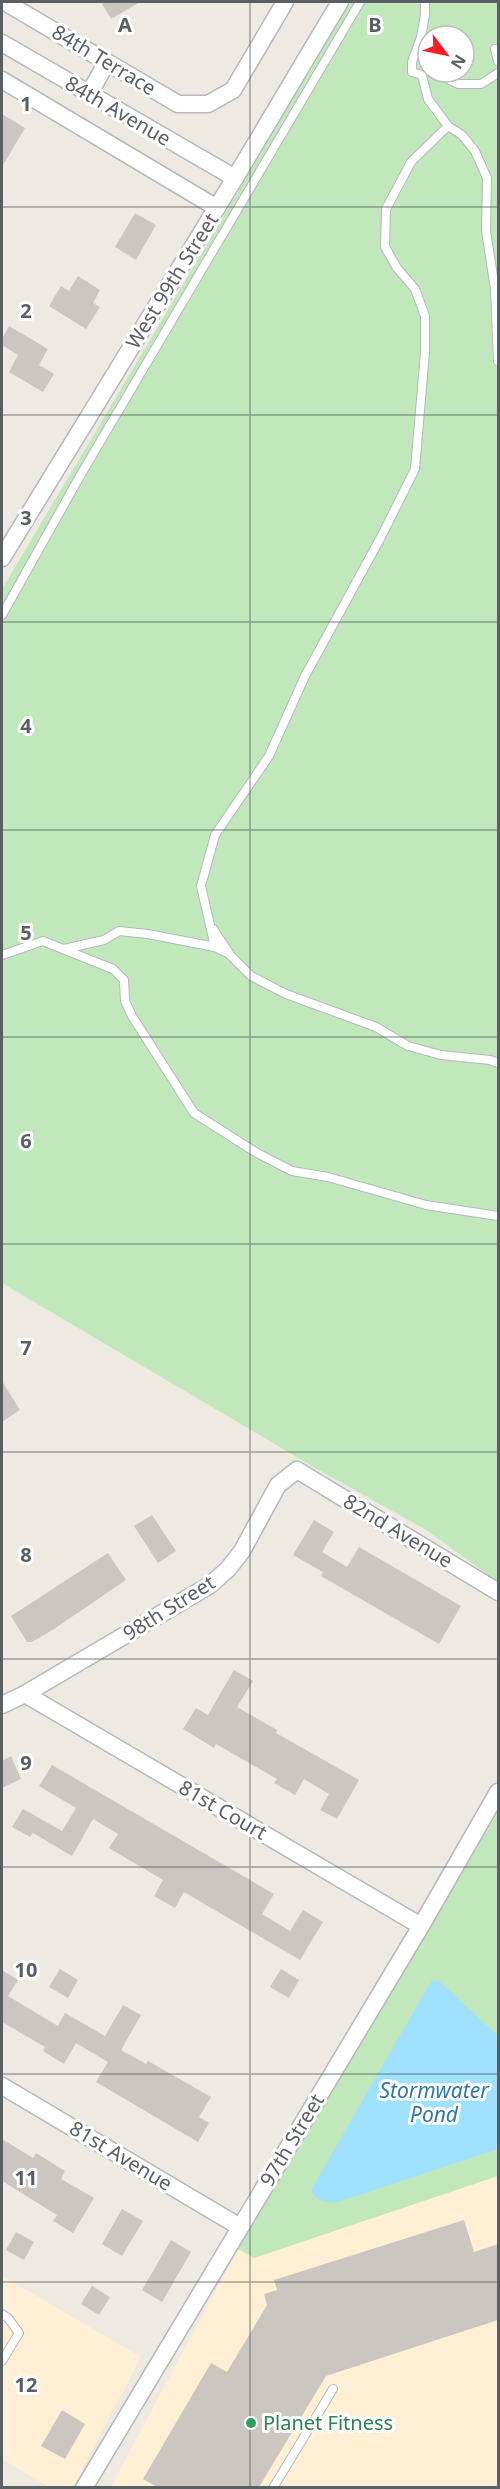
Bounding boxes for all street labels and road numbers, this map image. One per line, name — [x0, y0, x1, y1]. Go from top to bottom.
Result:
street label: 84th Terrace — [47, 18, 161, 101]
street label: 84th Avenue — [60, 69, 176, 152]
street label: West 99th Street — [119, 208, 224, 354]
street label: 82nd Avenue — [339, 1487, 458, 1574]
street label: 98th Street — [118, 1569, 220, 1646]
street label: 81st Court — [174, 1774, 272, 1846]
street label: 97th Street — [253, 2088, 330, 2191]
street label: 81st Avenue — [65, 2114, 178, 2197]

